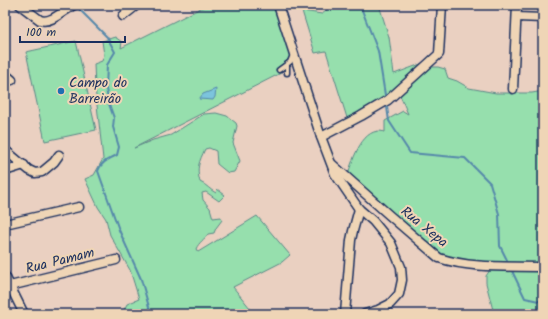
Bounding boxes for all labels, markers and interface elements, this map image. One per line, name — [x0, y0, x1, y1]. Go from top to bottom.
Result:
scale bar — [20, 18, 125, 44]
text: 100 m — [26, 23, 57, 42]
place label: Campo do Barreirão — [69, 72, 127, 110]
marker: Campo do Barreirão — [56, 86, 66, 96]
street label: Rua Xepa — [396, 201, 452, 253]
street label: Rua Pamam — [23, 242, 97, 280]

